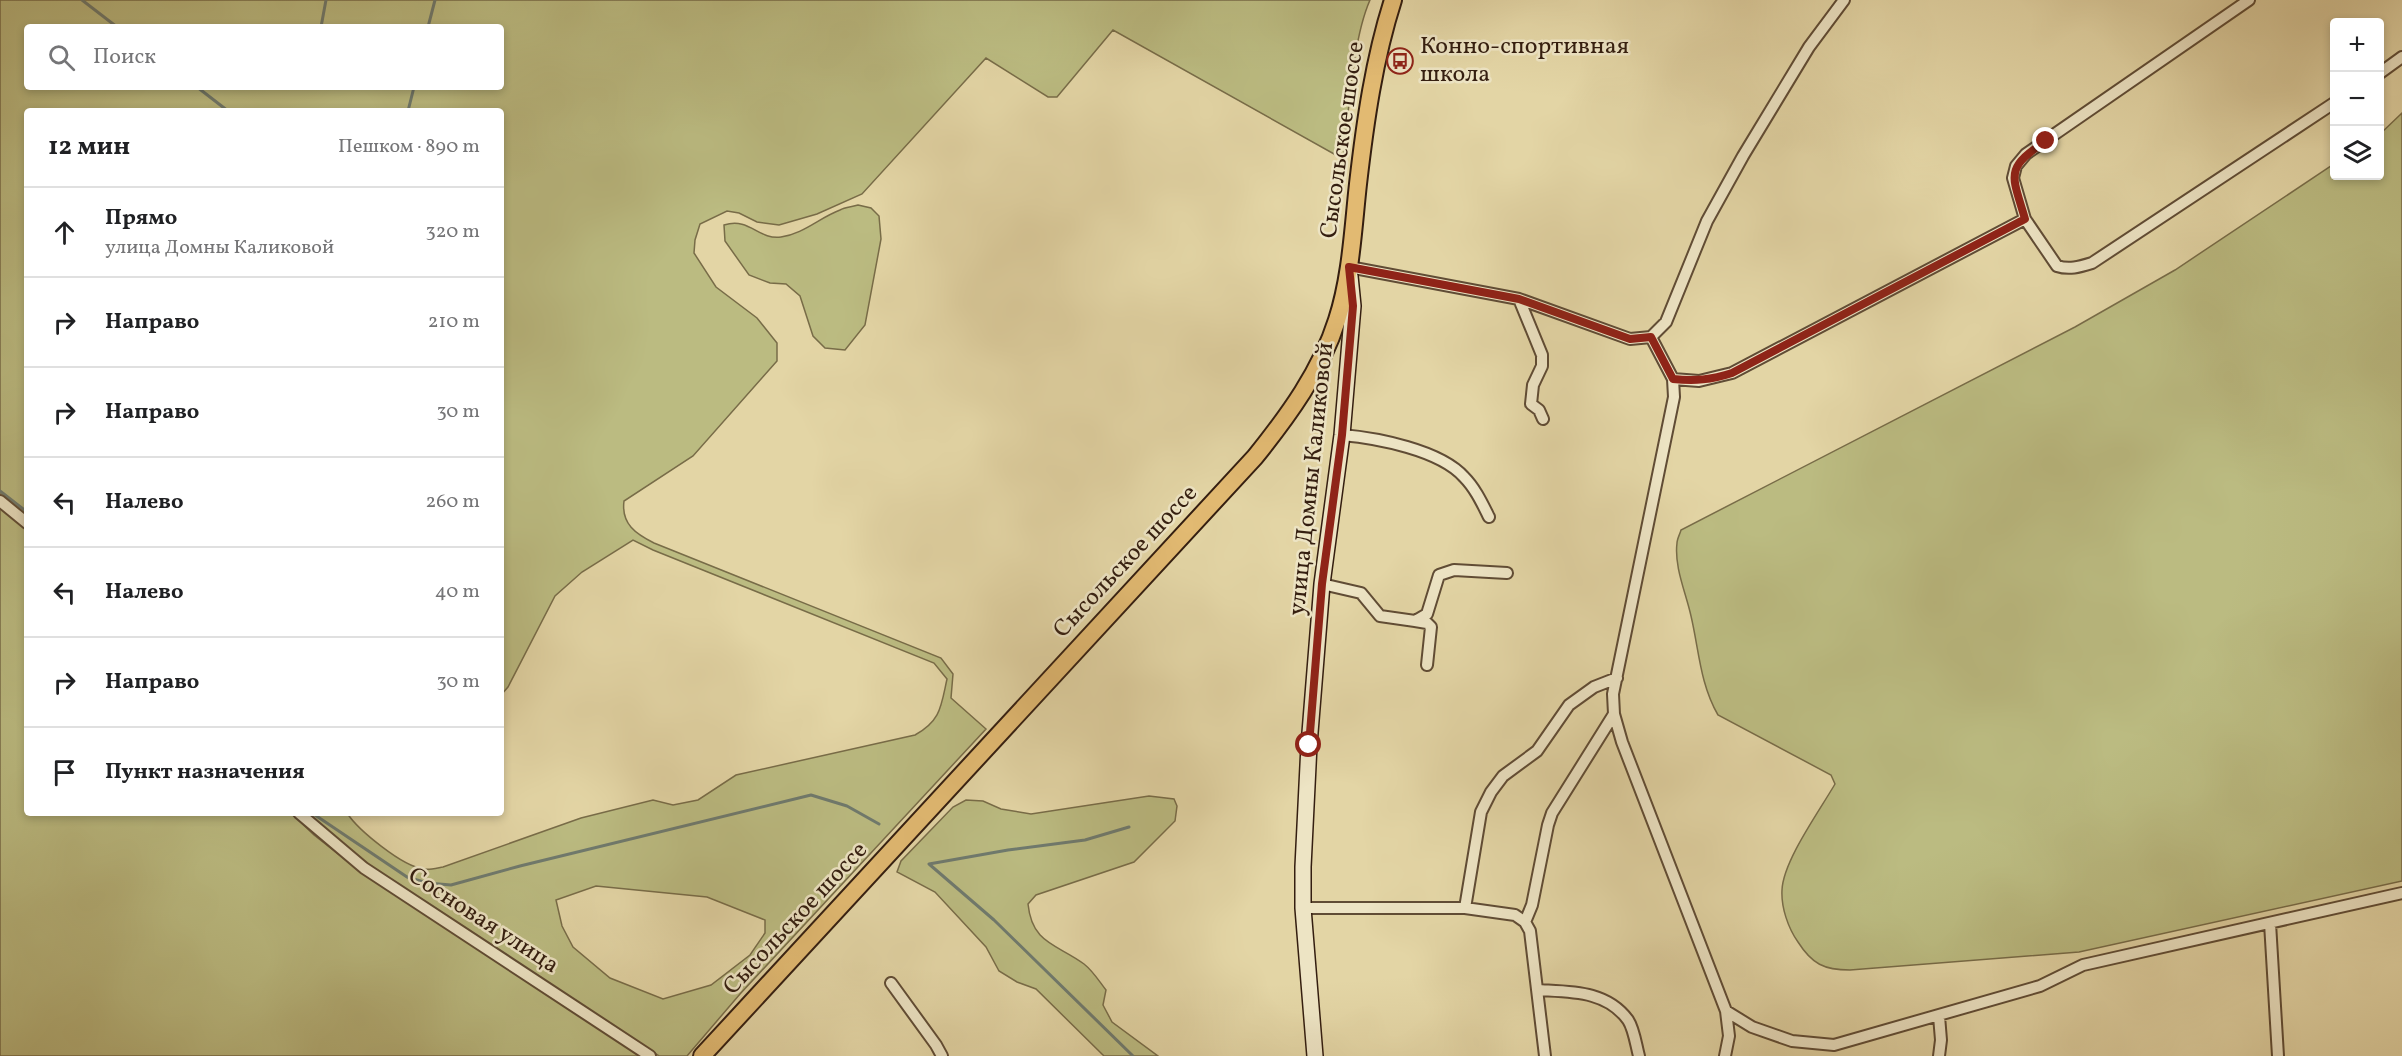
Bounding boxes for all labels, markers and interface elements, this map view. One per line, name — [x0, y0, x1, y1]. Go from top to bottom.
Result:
map controls — [2330, 18, 2384, 180]
button: + — [2330, 18, 2384, 72]
search box — [24, 24, 504, 90]
place label: Конно-спортивная школа — [1420, 30, 1629, 92]
street label: Сысольское шоссе — [1312, 39, 1374, 241]
icon: search — [45, 41, 78, 74]
text: Поиск — [93, 42, 156, 73]
bus stop icon: Конно-спортивная школа — [1385, 46, 1415, 76]
button: − — [2330, 72, 2384, 126]
button: layers — [2330, 126, 2384, 180]
route end — [2032, 127, 2058, 153]
text: 12 мин — [48, 129, 130, 165]
text: Пешком · 890 m — [338, 133, 480, 161]
text: Прямо — [105, 203, 177, 234]
icon: ahead — [48, 216, 81, 249]
text: 320 m — [425, 218, 480, 246]
text: улица Домны Каликовой — [105, 234, 334, 262]
icon: right — [48, 306, 81, 339]
text: Направо — [105, 307, 199, 338]
text: 210 m — [428, 308, 480, 336]
street label: улица Домны Каликовой — [1281, 341, 1343, 617]
icon: right — [48, 396, 81, 429]
text: Направо — [105, 397, 199, 428]
text: 30 m — [436, 398, 480, 426]
street label: Сысольское шоссе — [1046, 478, 1206, 646]
icon: left — [48, 486, 81, 519]
text: Налево — [105, 487, 184, 518]
text: 260 m — [425, 488, 480, 516]
icon: left — [48, 576, 81, 609]
text: Налево — [105, 577, 184, 608]
text: 40 m — [435, 578, 480, 606]
icon: right — [48, 666, 81, 699]
text: Направо — [105, 667, 199, 698]
text: 30 m — [436, 668, 480, 696]
route start — [1295, 731, 1321, 757]
icon: arrive — [48, 756, 81, 789]
text: Пункт назначения — [105, 757, 305, 788]
street label: Сысольское шоссе — [716, 835, 876, 1003]
street label: Сосновая улица — [401, 859, 565, 983]

